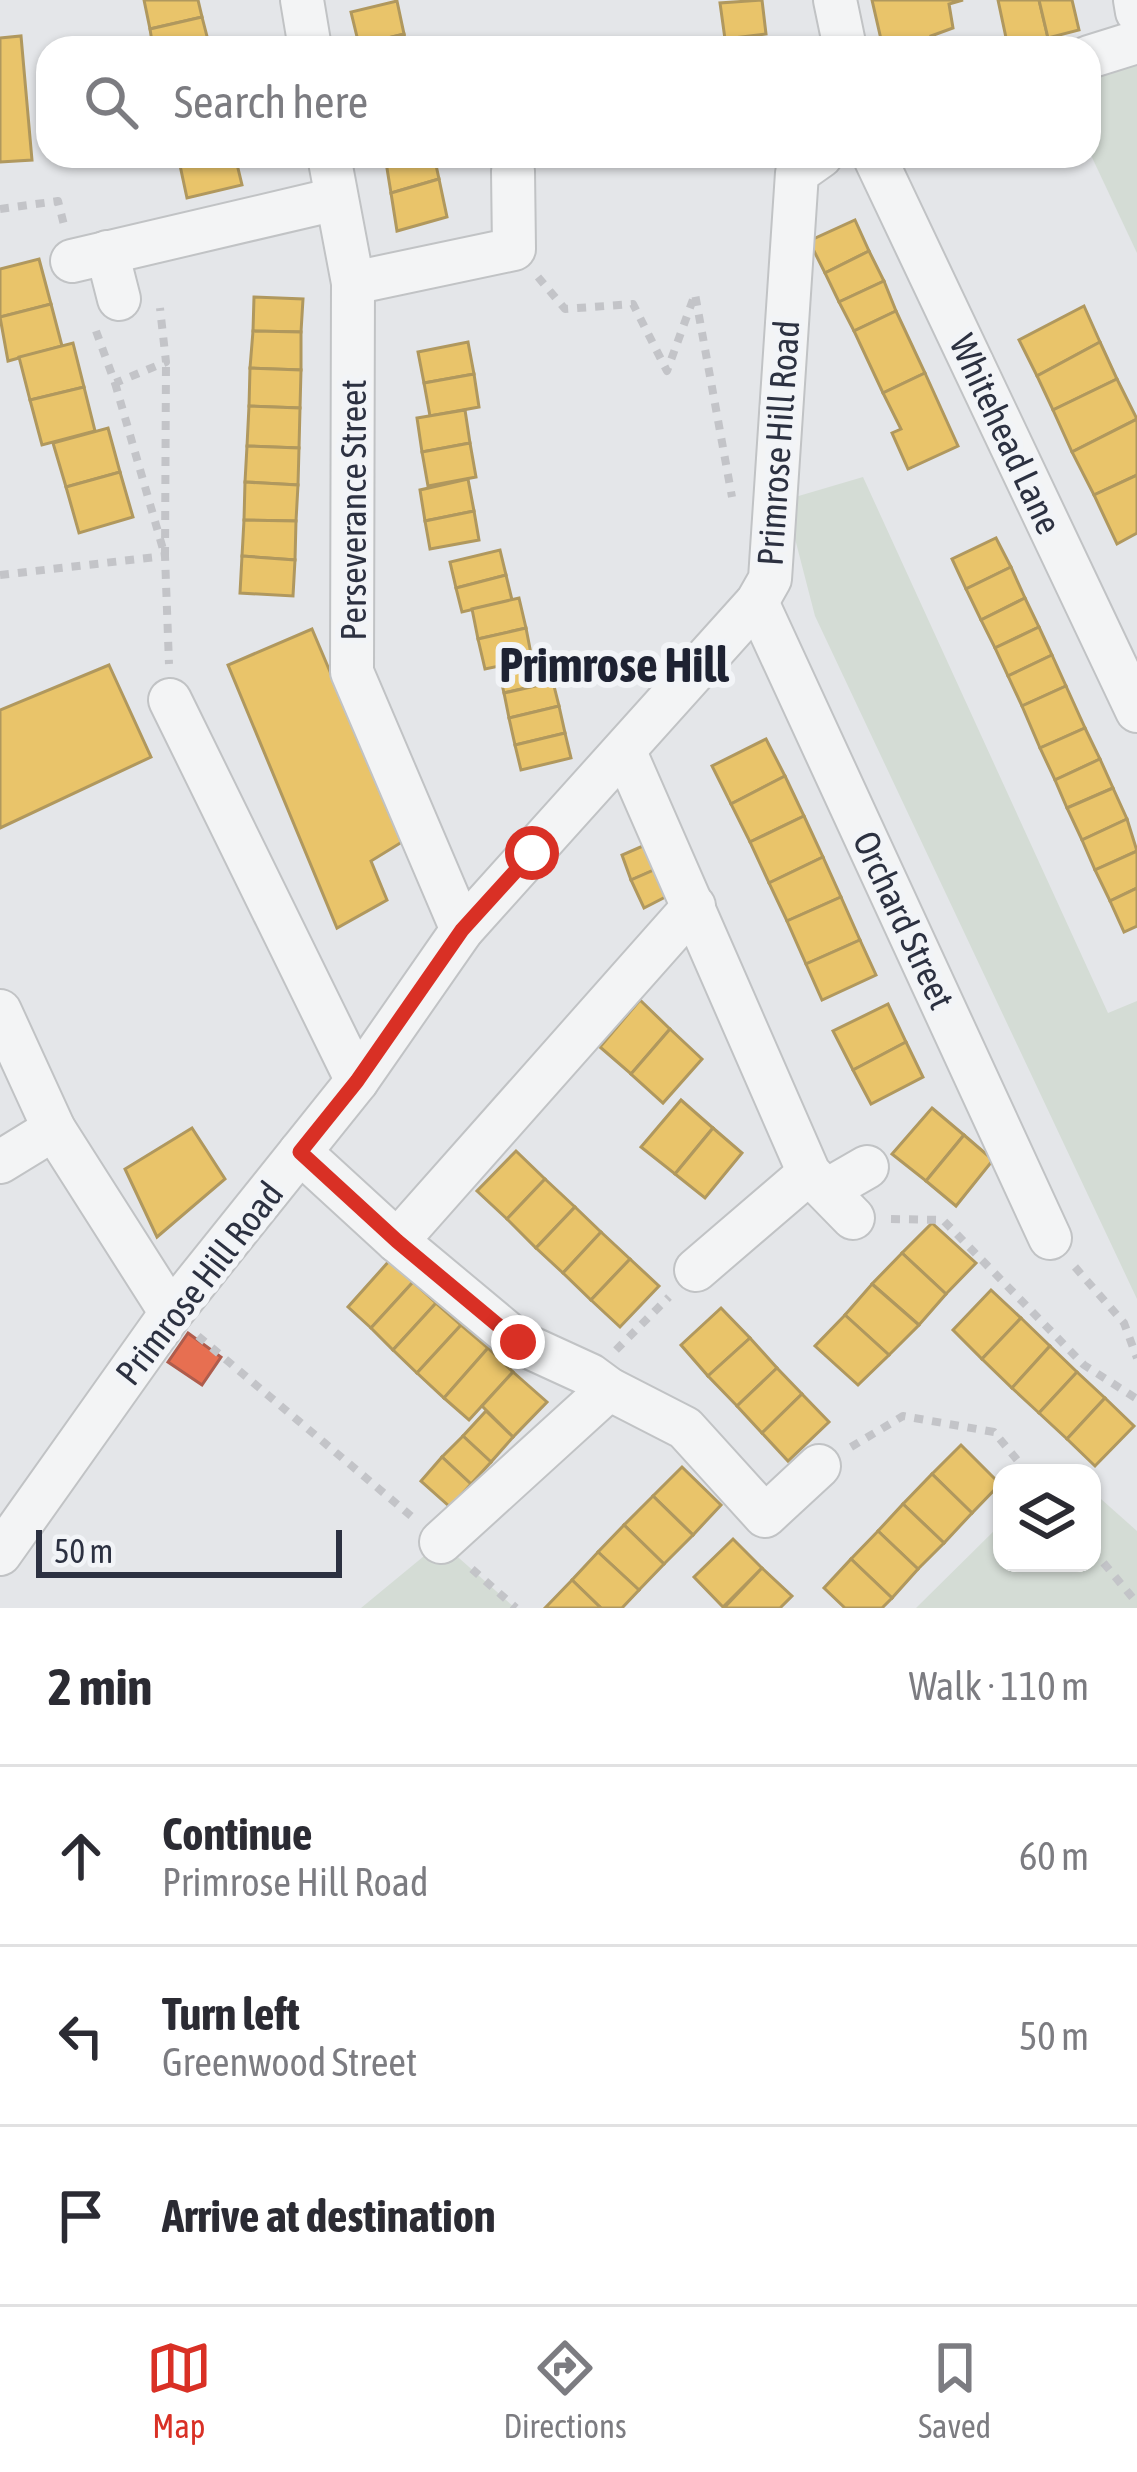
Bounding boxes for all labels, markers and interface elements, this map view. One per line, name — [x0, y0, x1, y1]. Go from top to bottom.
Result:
search box — [36, 36, 1101, 168]
icon: search — [78, 69, 144, 135]
text: Search here — [174, 76, 368, 128]
street label: Primrose Hill Road — [748, 319, 808, 567]
street label: Whitehead Lane — [941, 328, 1071, 540]
street label: Perseverance Street — [332, 379, 374, 641]
district label: Primrose Hill — [499, 637, 730, 692]
street label: Orchard Street — [845, 825, 963, 1015]
route start — [505, 826, 559, 880]
street label: Primrose Hill Road — [107, 1173, 291, 1393]
route end — [491, 1315, 545, 1369]
map controls — [993, 1464, 1101, 1572]
button: layers — [993, 1464, 1101, 1572]
scale bar — [36, 1524, 342, 1577]
text: 50 m — [54, 1532, 113, 1570]
text: 2 min — [48, 1657, 152, 1716]
text: Walk · 110 m — [909, 1664, 1089, 1708]
text: Continue — [162, 1808, 313, 1860]
icon: ahead — [48, 1823, 114, 1889]
text: 60 m — [1019, 1834, 1089, 1878]
text: Primrose Hill Road — [162, 1860, 428, 1904]
text: Turn left — [162, 1988, 300, 2040]
icon: left — [48, 2003, 114, 2069]
text: 50 m — [1019, 2014, 1089, 2058]
text: Greenwood Street — [162, 2040, 417, 2084]
icon: arrive — [48, 2183, 114, 2249]
text: Arrive at destination — [162, 2190, 496, 2242]
tab: Map — [146, 2335, 212, 2445]
tab: Directions — [503, 2335, 627, 2445]
tab: Saved — [918, 2335, 991, 2445]

